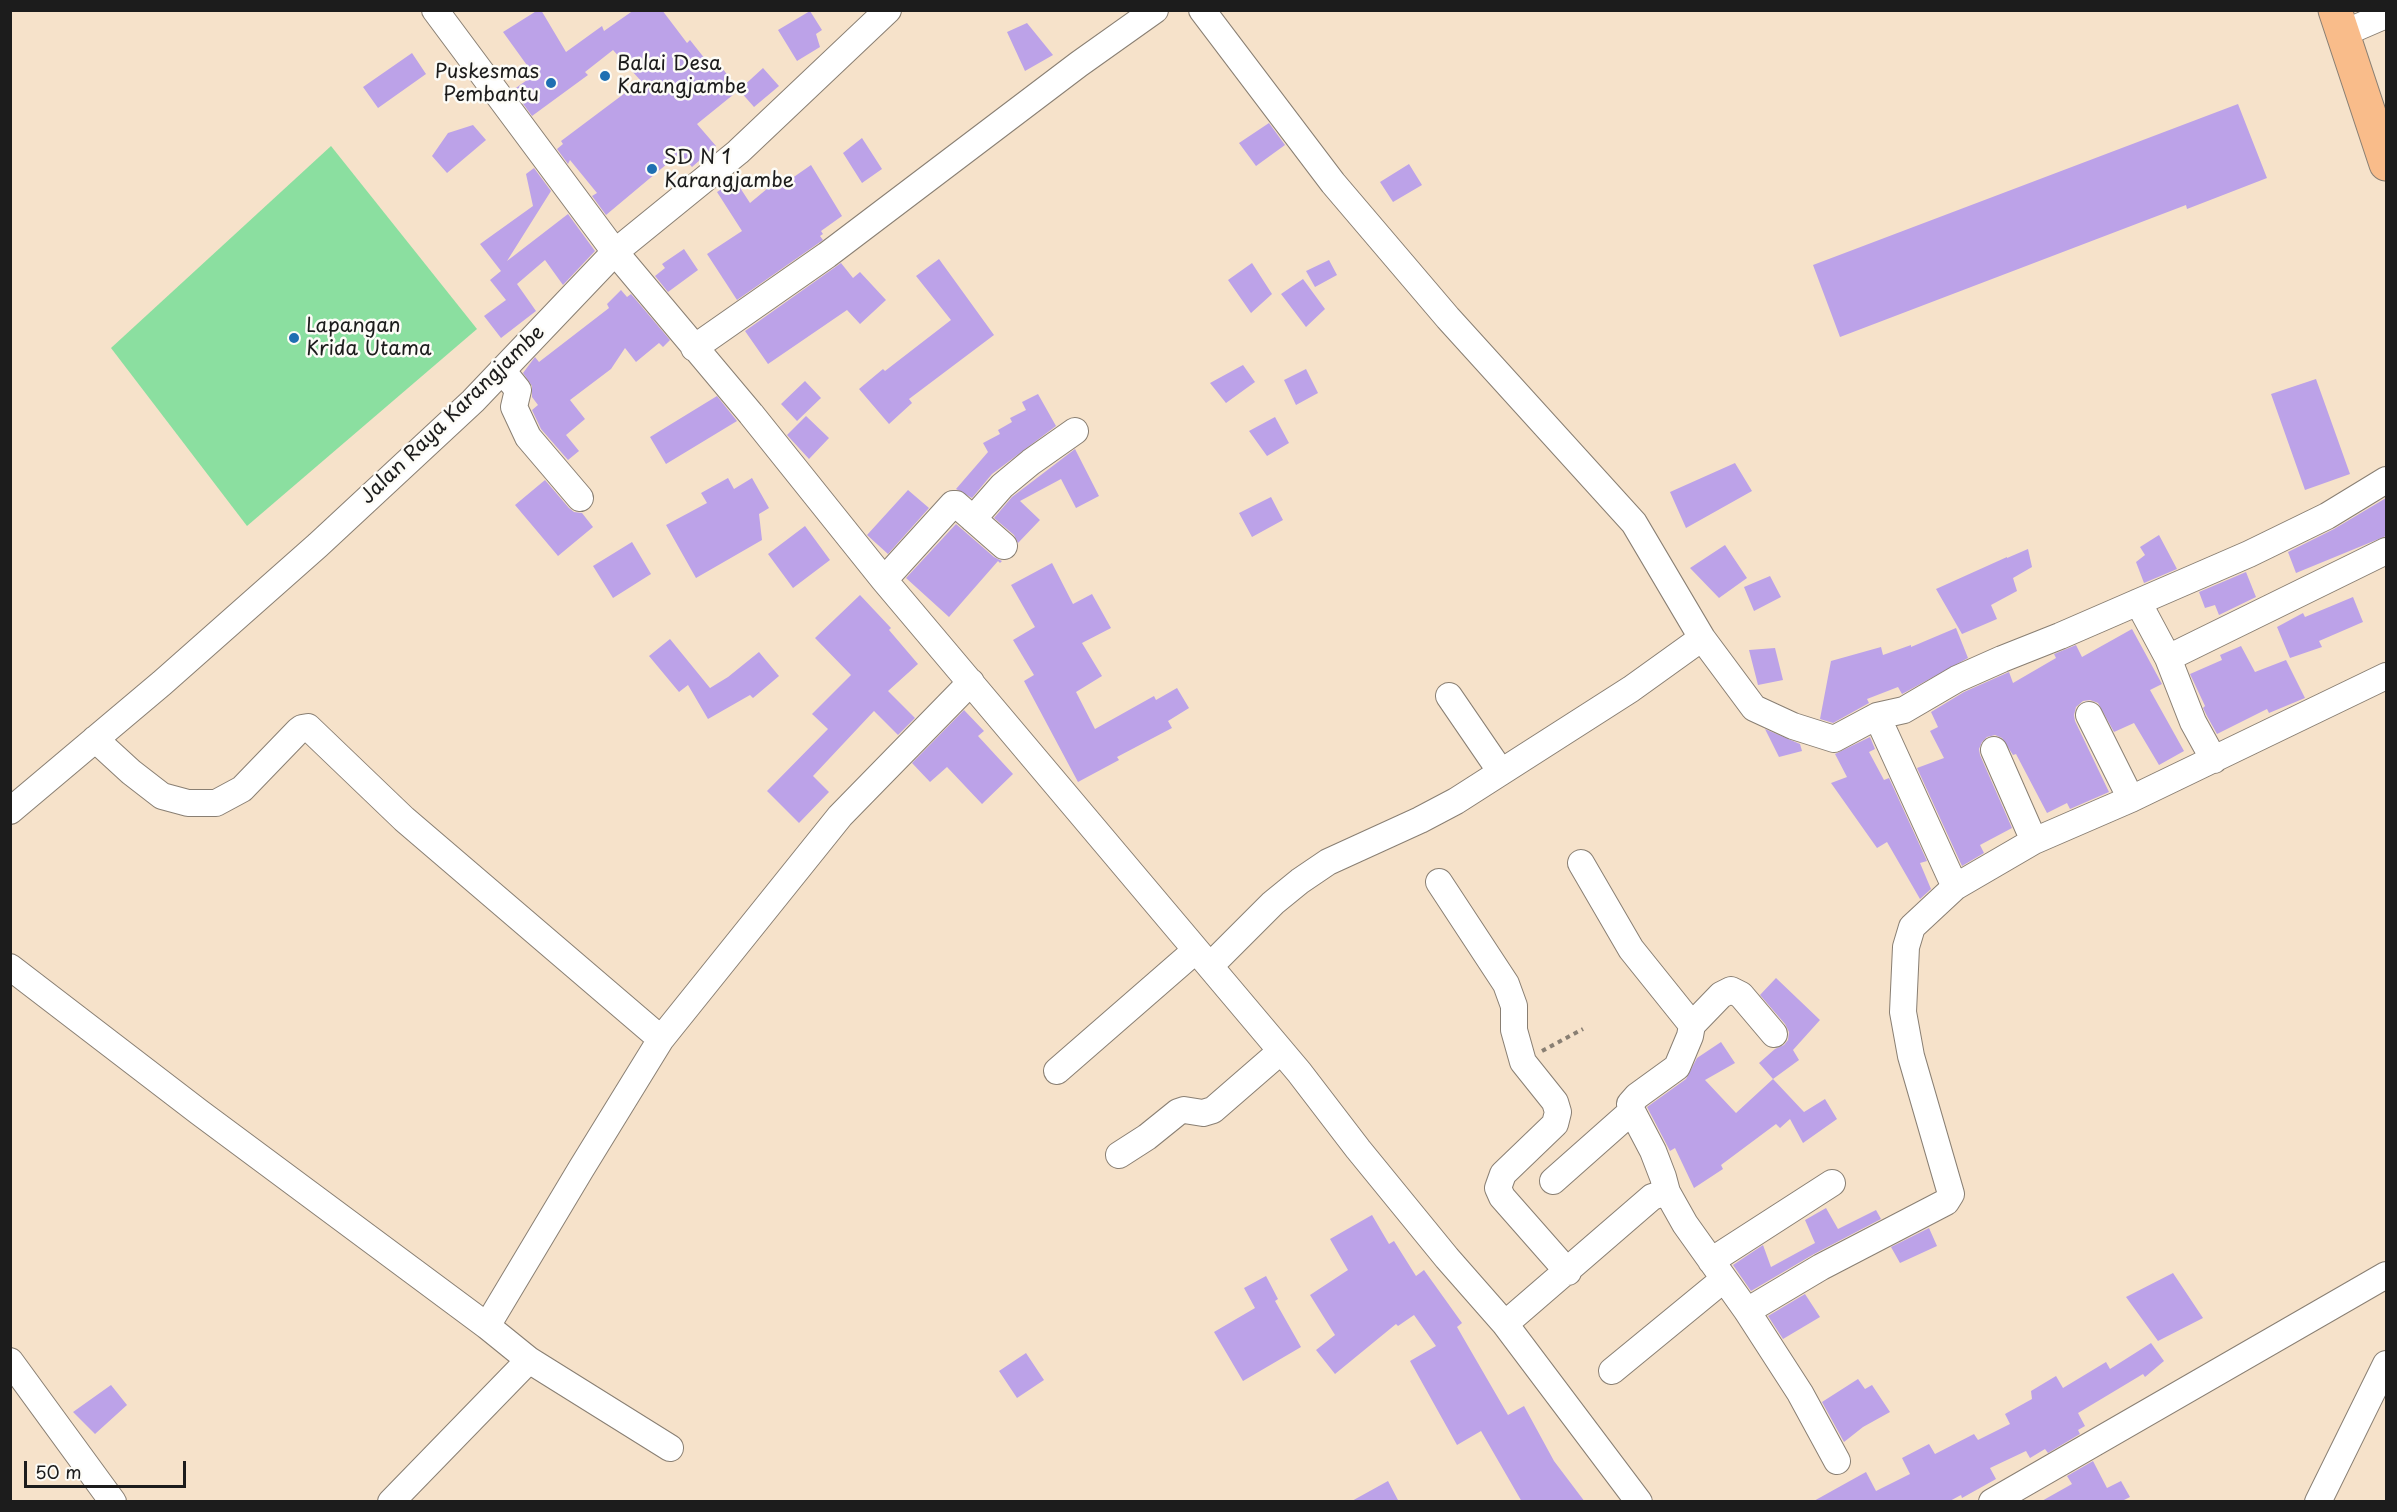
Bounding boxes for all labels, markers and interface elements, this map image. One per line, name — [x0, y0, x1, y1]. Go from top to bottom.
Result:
place label: Balai Desa Karangjambe — [617, 52, 747, 99]
place label: Puskesmas Pembantu — [435, 60, 539, 107]
marker: Balai Desa Karangjambe — [598, 69, 612, 83]
marker: Puskesmas Pembantu — [544, 76, 558, 90]
place label: SD N 1 Karangjambe — [664, 146, 794, 193]
marker: SD N 1 Karangjambe — [645, 162, 659, 176]
place label: Lapangan Krida Utama — [306, 314, 431, 361]
street label: Jalan Raya Karangjambe — [356, 321, 550, 509]
marker: Lapangan Krida Utama — [287, 331, 301, 345]
scale bar — [27, 1449, 189, 1487]
text: 50 m — [35, 1458, 82, 1485]

